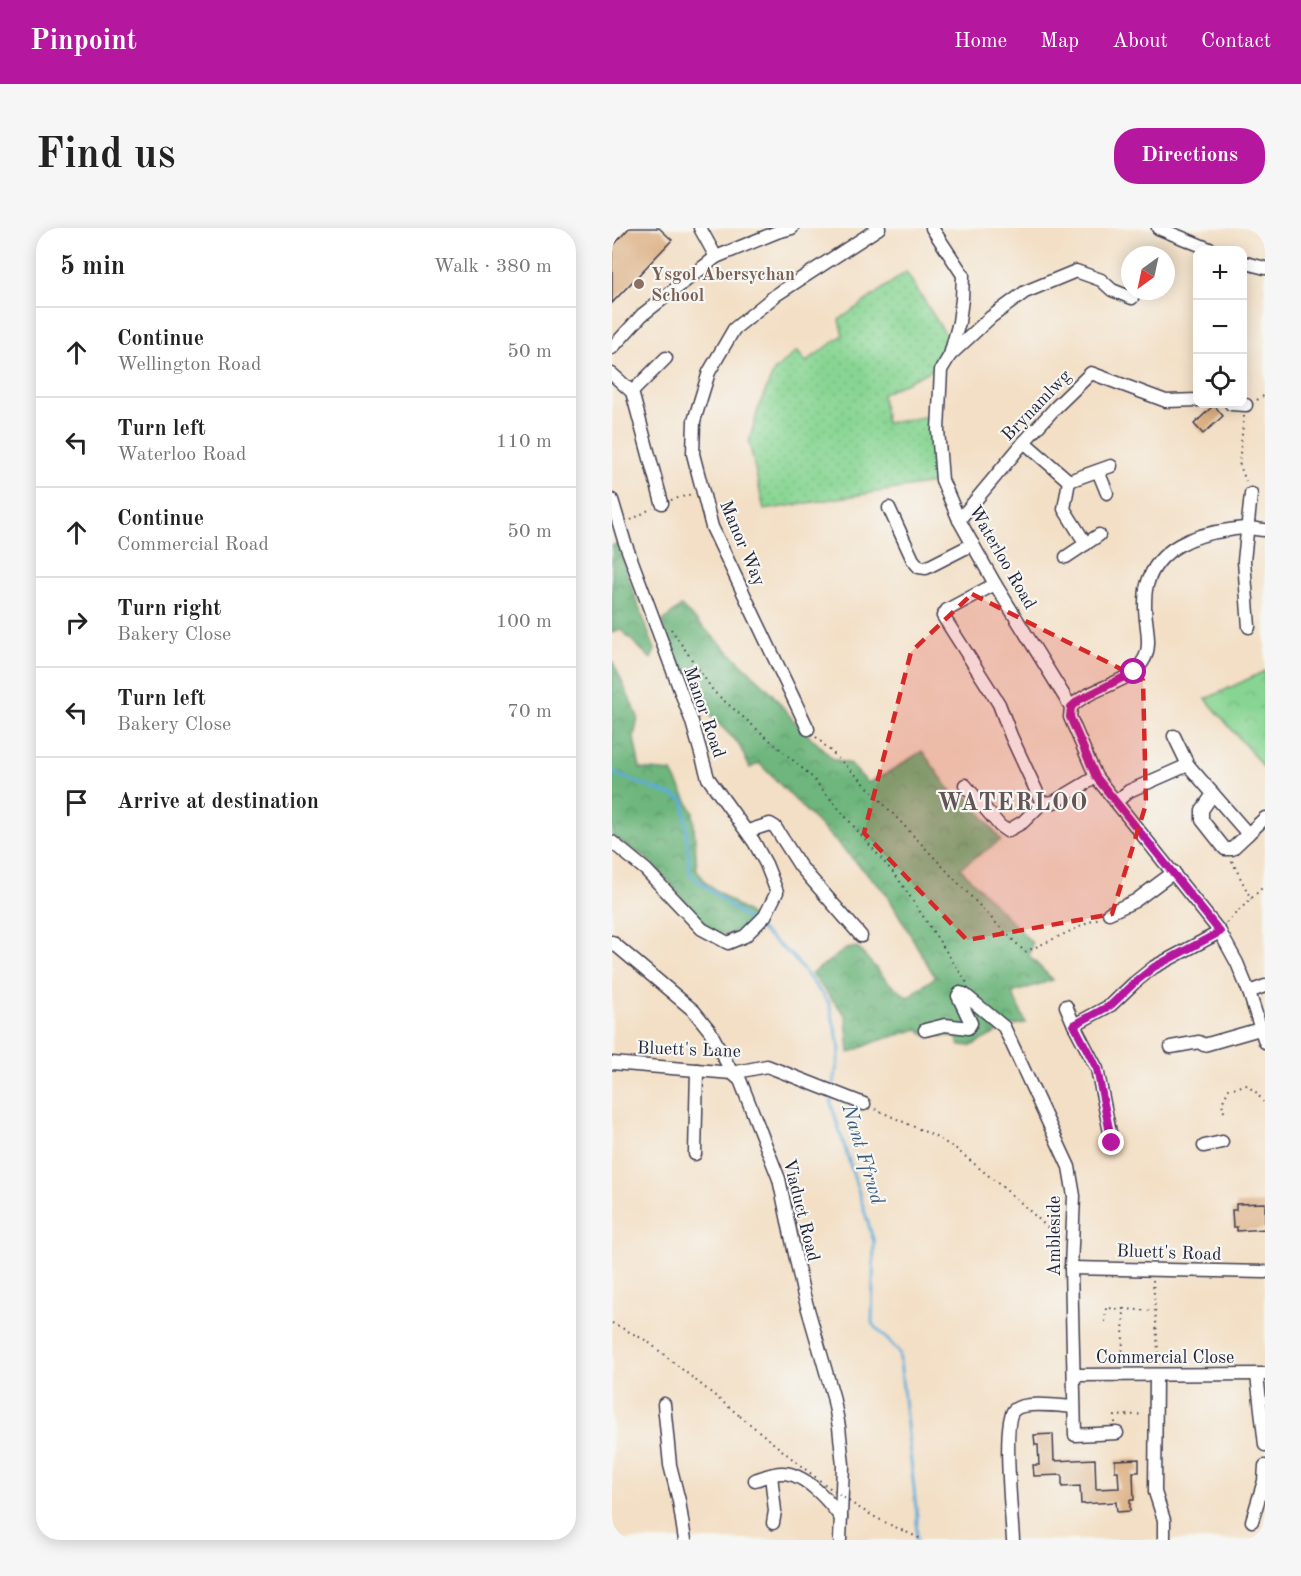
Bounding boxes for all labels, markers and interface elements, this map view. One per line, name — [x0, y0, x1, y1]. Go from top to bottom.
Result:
text: Pinpoint — [30, 28, 137, 56]
text: Home — [954, 31, 1007, 52]
text: Map — [1040, 31, 1079, 52]
text: About — [1112, 31, 1168, 52]
text: Contact — [1201, 31, 1271, 52]
button: Directions — [1114, 128, 1265, 184]
text: Find us — [36, 135, 175, 177]
north arrow — [1121, 246, 1175, 300]
map controls — [1193, 246, 1247, 408]
button: + — [1193, 246, 1247, 300]
text: 5 min — [60, 254, 125, 280]
text: Walk · 380 m — [433, 257, 552, 277]
place label: Ysgol Abersychan School — [651, 266, 795, 305]
marker: Ysgol Abersychan School — [632, 277, 646, 291]
button: − — [1193, 300, 1247, 354]
text: Continue — [117, 328, 204, 350]
icon: ahead — [60, 336, 93, 369]
text: 50 m — [507, 342, 552, 362]
button: locate — [1193, 354, 1247, 408]
text: Wellington Road — [117, 355, 261, 375]
street label: Brynamlwg — [999, 367, 1075, 445]
text: Turn left — [117, 418, 206, 440]
icon: left — [60, 426, 93, 459]
text: 110 m — [496, 432, 552, 452]
text: Waterloo Road — [117, 445, 246, 465]
street label: Manor Way — [716, 498, 768, 589]
street label: Waterloo Road — [965, 503, 1039, 612]
text: Continue — [117, 508, 204, 530]
icon: ahead — [60, 516, 93, 549]
text: 50 m — [507, 522, 552, 542]
text: Commercial Road — [117, 535, 269, 555]
text: Turn right — [117, 598, 221, 620]
icon: right — [60, 606, 93, 639]
text: 100 m — [496, 612, 552, 632]
text: Bakery Close — [117, 625, 231, 645]
route start — [1120, 658, 1146, 684]
street label: Manor Road — [680, 664, 728, 760]
text: Turn left — [117, 688, 206, 710]
icon: left — [60, 696, 93, 729]
text: 70 m — [507, 702, 552, 722]
text: Bakery Close — [117, 715, 231, 735]
icon: arrive — [60, 786, 93, 819]
text: Arrive at destination — [117, 791, 319, 813]
district label: WATERLOO — [937, 792, 1089, 816]
street label: Bluett's Lane — [637, 1039, 741, 1061]
water label: Nant Ffrwd — [837, 1101, 887, 1207]
route end — [1098, 1129, 1124, 1155]
street label: Viaduct Road — [780, 1157, 822, 1263]
street label: Ambleside — [1046, 1196, 1064, 1276]
street label: Bluett's Road — [1116, 1242, 1222, 1264]
street label: Commercial Close — [1096, 1349, 1234, 1367]

